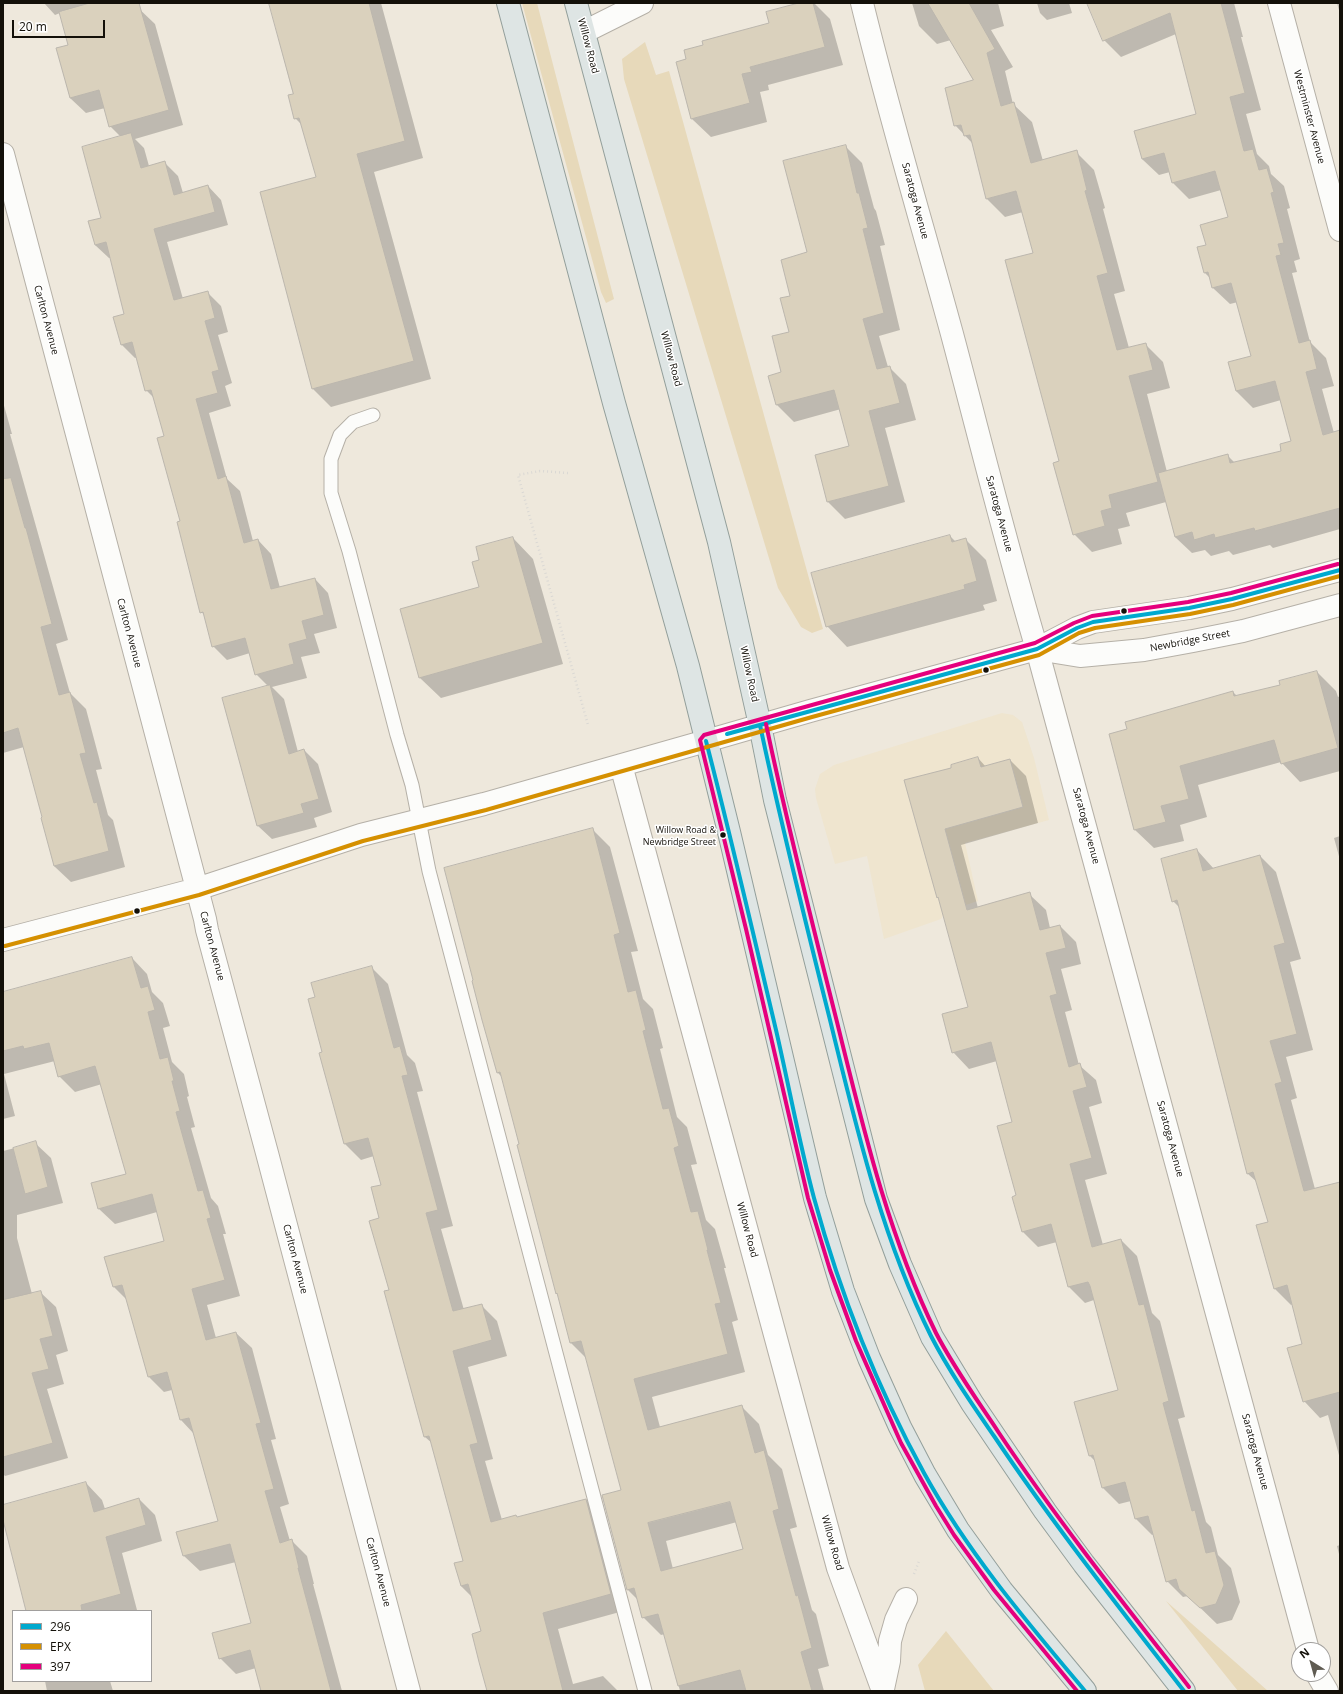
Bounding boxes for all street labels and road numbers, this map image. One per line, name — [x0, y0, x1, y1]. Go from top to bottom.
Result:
street label: Willow Road — [575, 17, 601, 75]
street label: Westminster Avenue — [1291, 69, 1327, 165]
street label: Saratoga Avenue — [899, 161, 931, 241]
street label: Carlton Avenue — [31, 284, 61, 356]
street label: Willow Road — [658, 330, 684, 388]
street label: Saratoga Avenue — [983, 474, 1015, 554]
street label: Carlton Avenue — [114, 597, 144, 669]
street label: Newbridge Street — [1149, 627, 1231, 655]
street label: Willow Road — [737, 645, 761, 703]
street label: Saratoga Avenue — [1070, 786, 1102, 866]
street label: Carlton Avenue — [197, 910, 227, 982]
street label: Saratoga Avenue — [1154, 1099, 1186, 1179]
street label: Willow Road — [734, 1201, 760, 1259]
street label: Carlton Avenue — [280, 1223, 310, 1295]
street label: Saratoga Avenue — [1239, 1412, 1271, 1492]
street label: Willow Road — [818, 1514, 846, 1572]
street label: Carlton Avenue — [363, 1536, 393, 1608]

